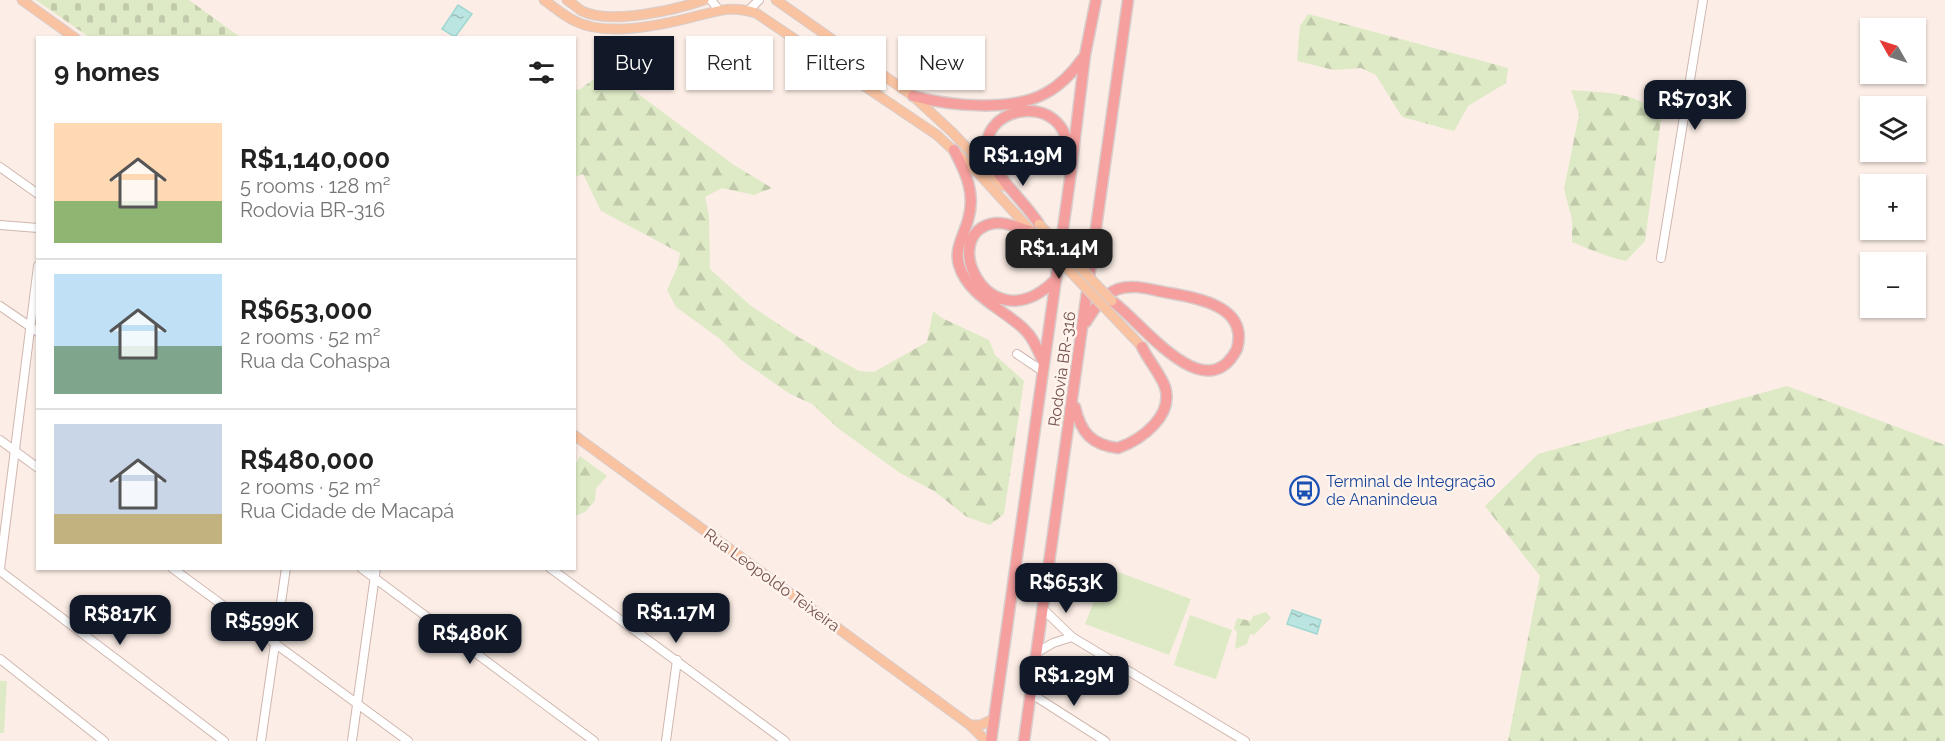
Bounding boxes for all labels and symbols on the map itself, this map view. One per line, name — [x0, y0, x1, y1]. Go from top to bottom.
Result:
north arrow — [1860, 18, 1926, 84]
pin: R$703K — [1646, 80, 1744, 131]
pin: R$1.19M — [968, 136, 1078, 187]
pin: R$1.14M — [1004, 229, 1114, 280]
street label: Rodovia BR-316 — [1045, 310, 1079, 428]
place label: Terminal de Integração de Ananindeua — [1326, 472, 1496, 509]
bus stop icon: Terminal de Integração de Ananindeua — [1289, 474, 1321, 506]
street label: Rua Leopoldo Teixeira — [700, 524, 844, 636]
pin: R$653K — [1017, 563, 1115, 614]
pin: R$1.17M — [621, 593, 731, 644]
pin: R$817K — [71, 595, 169, 646]
pin: R$599K — [213, 602, 311, 653]
pin: R$480K — [421, 614, 519, 665]
pin: R$1.29M — [1019, 656, 1129, 707]

